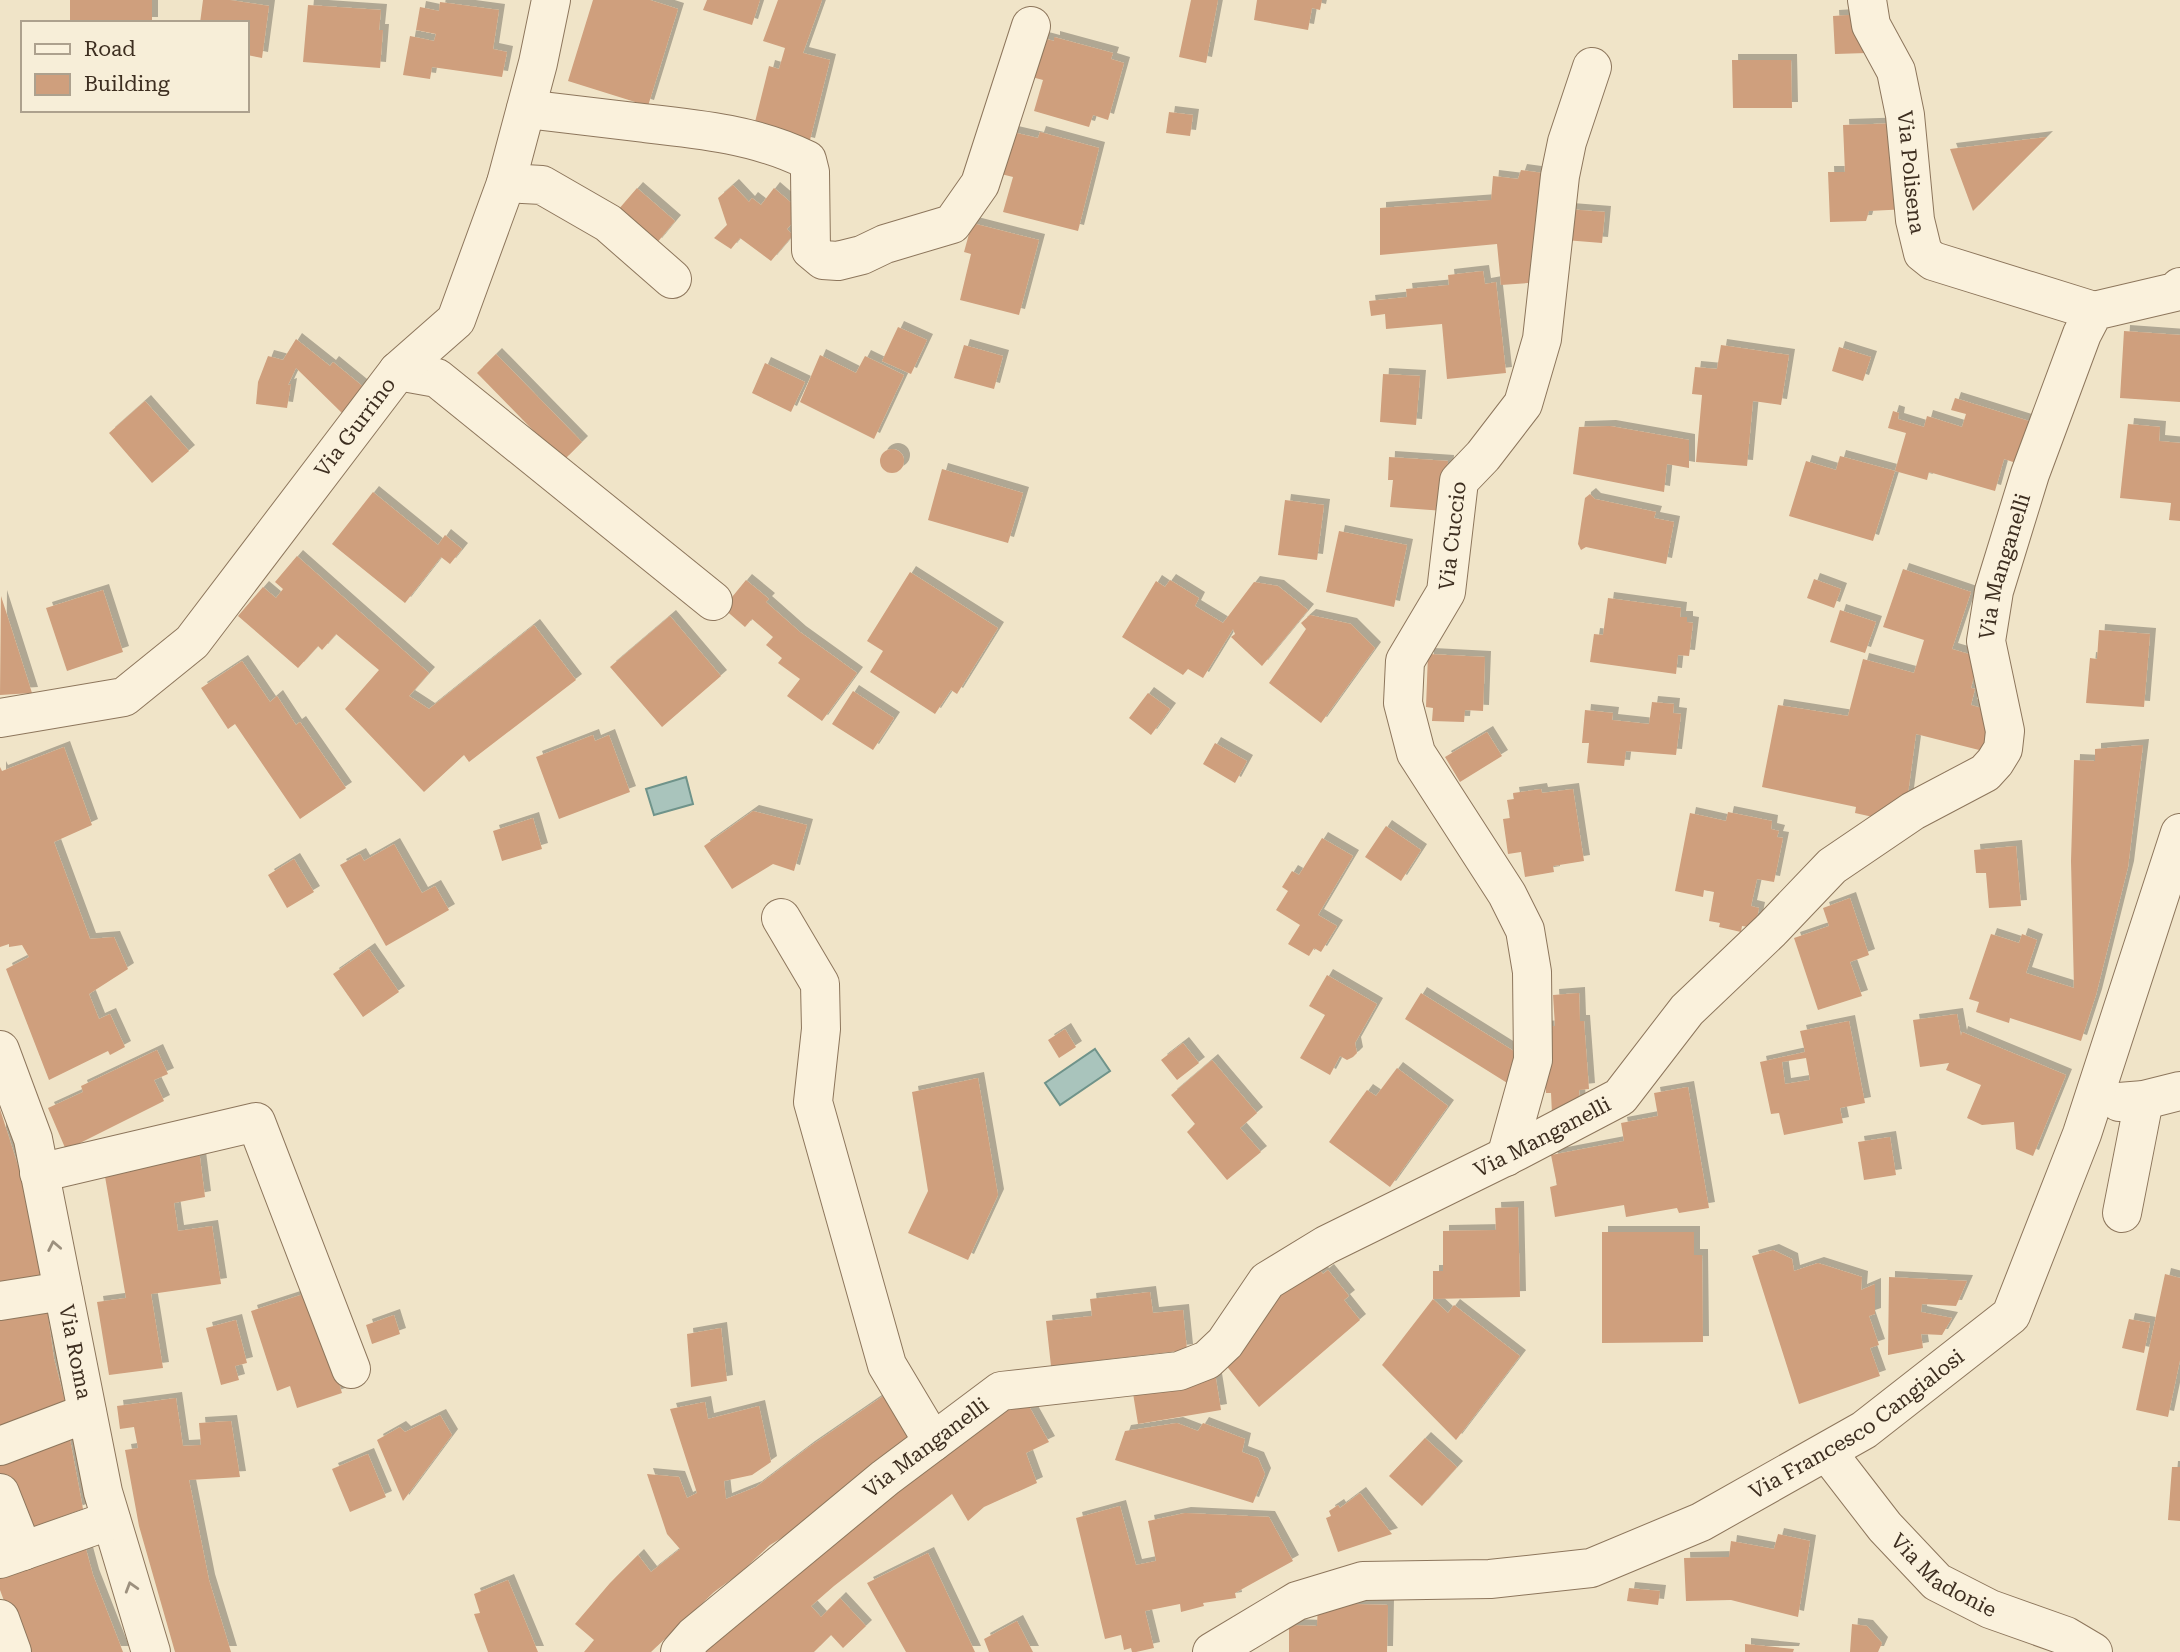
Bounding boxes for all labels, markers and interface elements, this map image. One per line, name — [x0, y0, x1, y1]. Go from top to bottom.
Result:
legend — [21, 21, 248, 112]
text: Road — [84, 37, 136, 61]
text: Building — [84, 72, 170, 96]
street label: Via Polisena — [1893, 109, 1930, 237]
street label: Via Gurrino — [310, 373, 401, 482]
street label: Via Cuccio — [1434, 480, 1471, 591]
street label: Via Manganelli — [1974, 490, 2035, 641]
street label: Via Manganelli — [1470, 1092, 1615, 1182]
one-way arrow — [47, 1240, 62, 1252]
street label: Via Roma — [54, 1303, 96, 1402]
street label: Via Francesco Cangialosi — [1745, 1344, 1969, 1504]
street label: Via Manganelli — [859, 1393, 993, 1503]
street label: Via Madonie — [1886, 1529, 2000, 1622]
one-way arrow — [125, 1581, 140, 1593]

